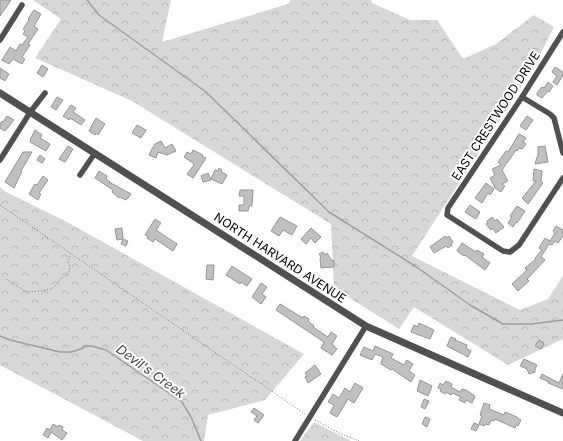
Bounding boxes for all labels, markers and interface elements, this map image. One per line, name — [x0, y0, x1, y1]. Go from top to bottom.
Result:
street label: EAST CRESTWOOD DRIVE — [448, 48, 543, 183]
street label: NORTH HARVARD AVENUE — [211, 209, 349, 306]
water label: Devil's Creek — [114, 341, 189, 402]

